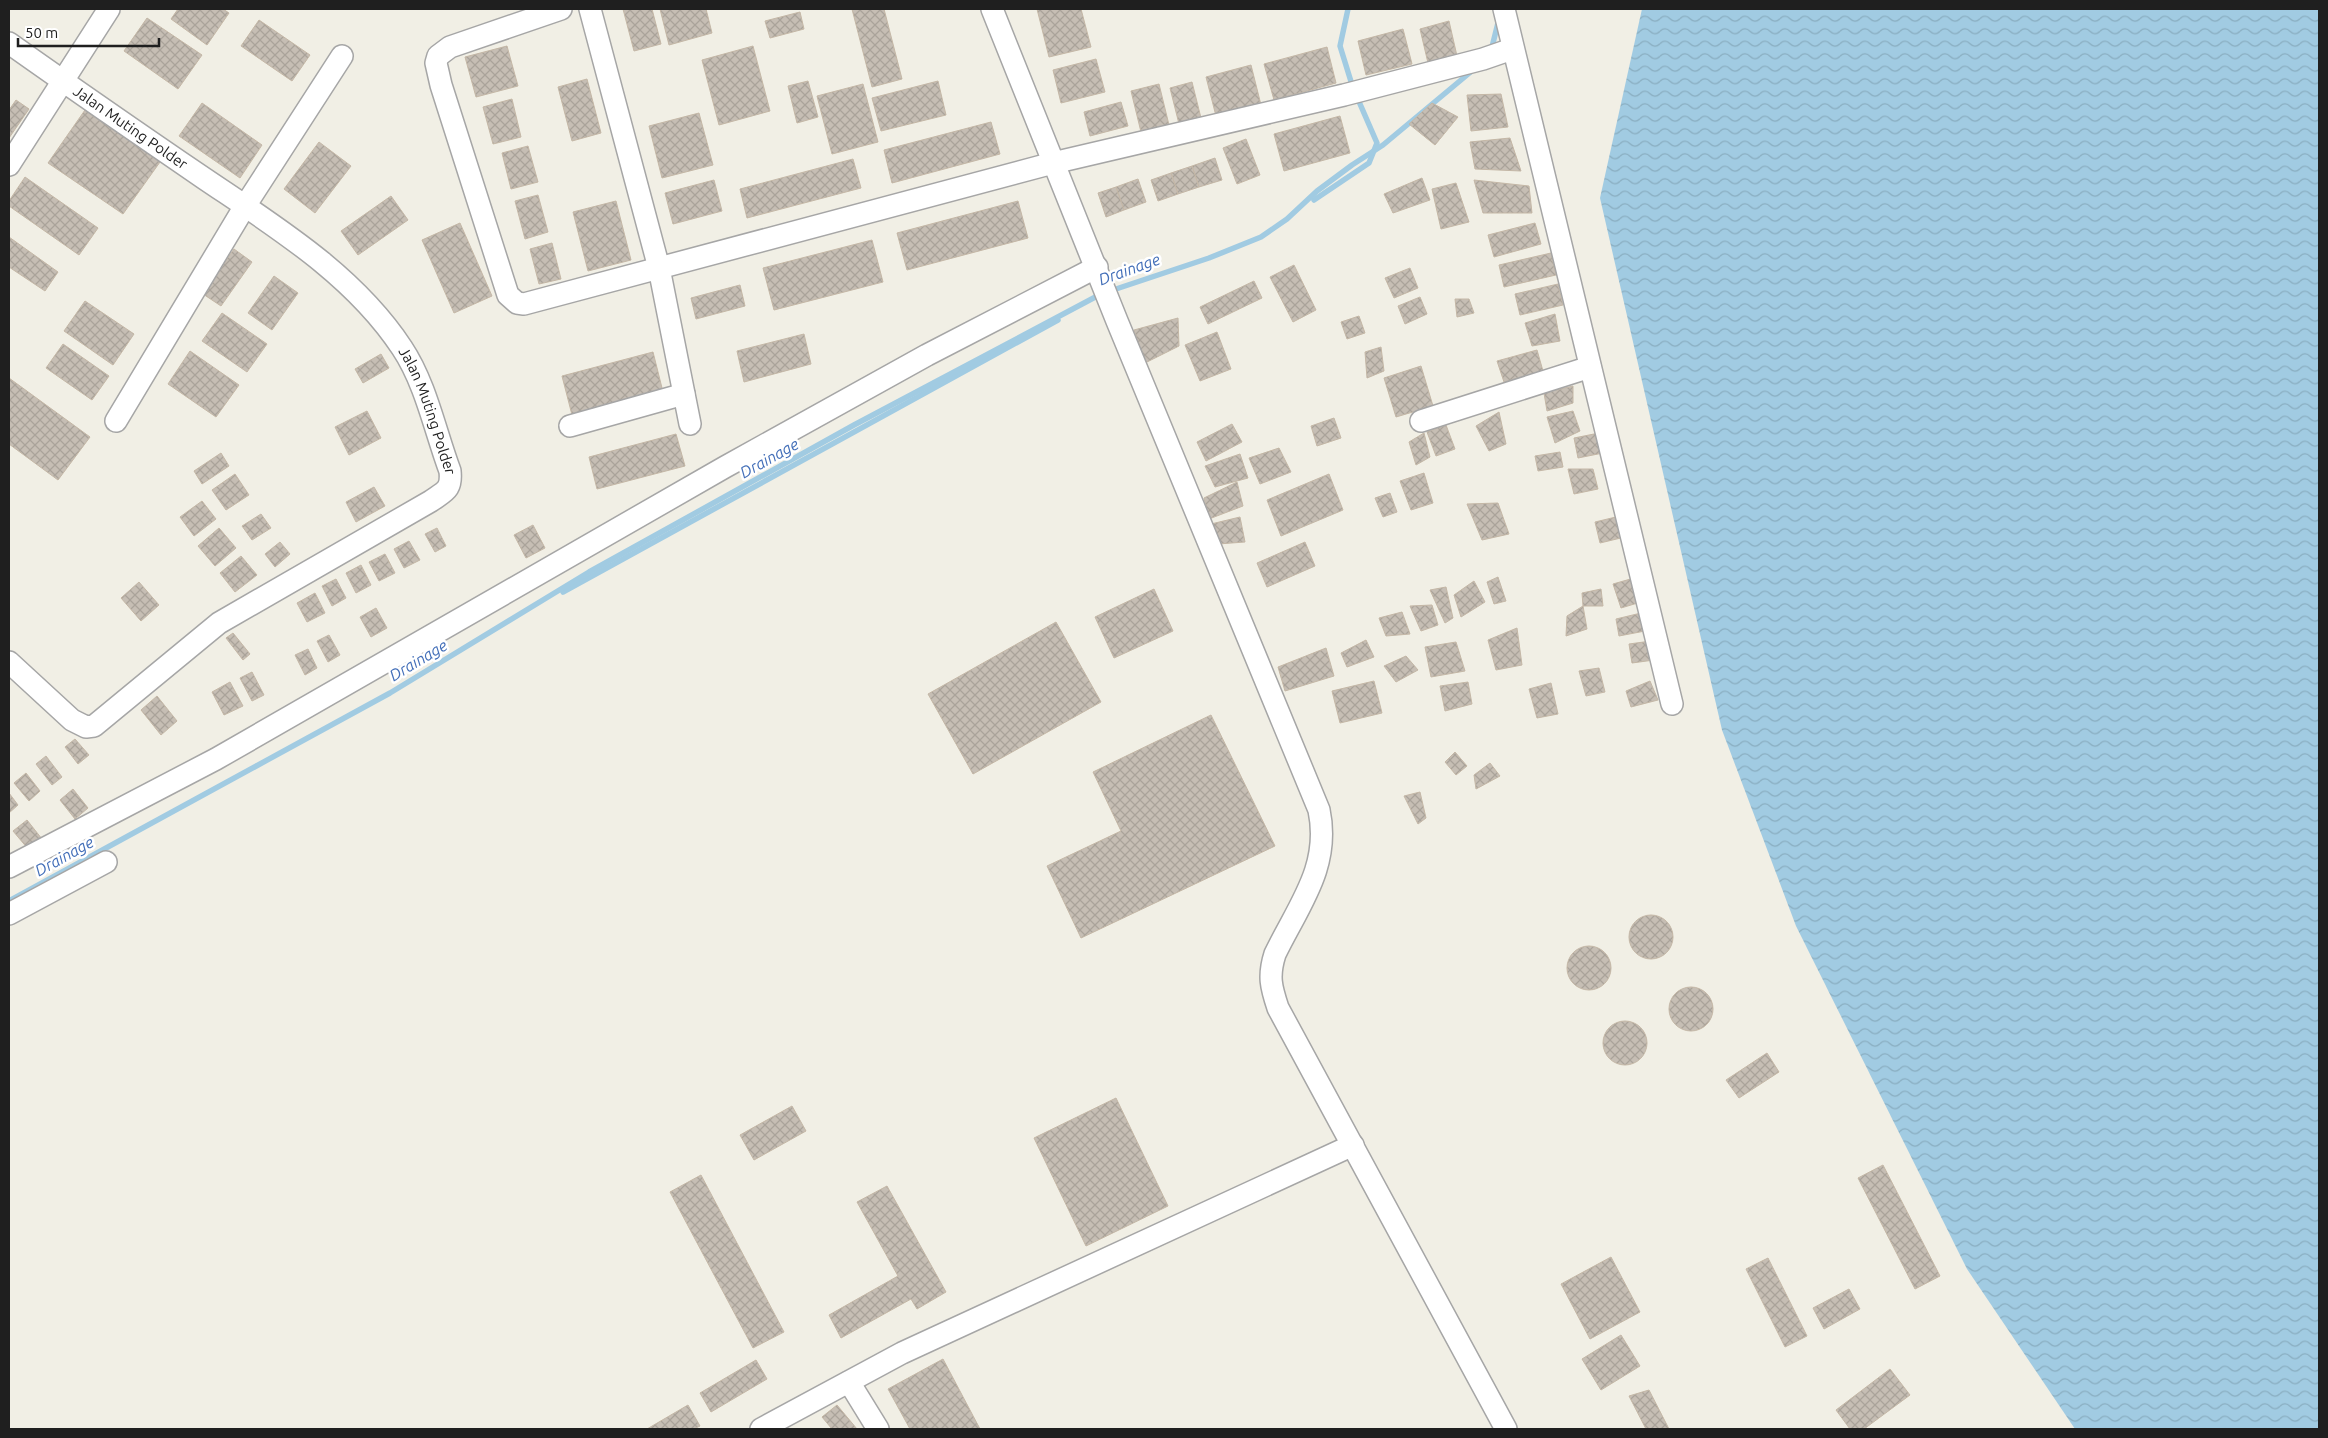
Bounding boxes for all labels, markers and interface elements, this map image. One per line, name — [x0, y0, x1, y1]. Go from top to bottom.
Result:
scale bar — [18, 15, 159, 47]
text: 50 m — [25, 24, 58, 41]
street label: Jalan Muting Polder — [70, 82, 191, 173]
water label: Drainage — [1096, 250, 1162, 288]
street label: Jalan Muting Polder — [396, 344, 459, 475]
water label: Drainage — [737, 435, 801, 481]
water label: Drainage — [386, 636, 450, 684]
water label: Drainage — [32, 833, 96, 879]

